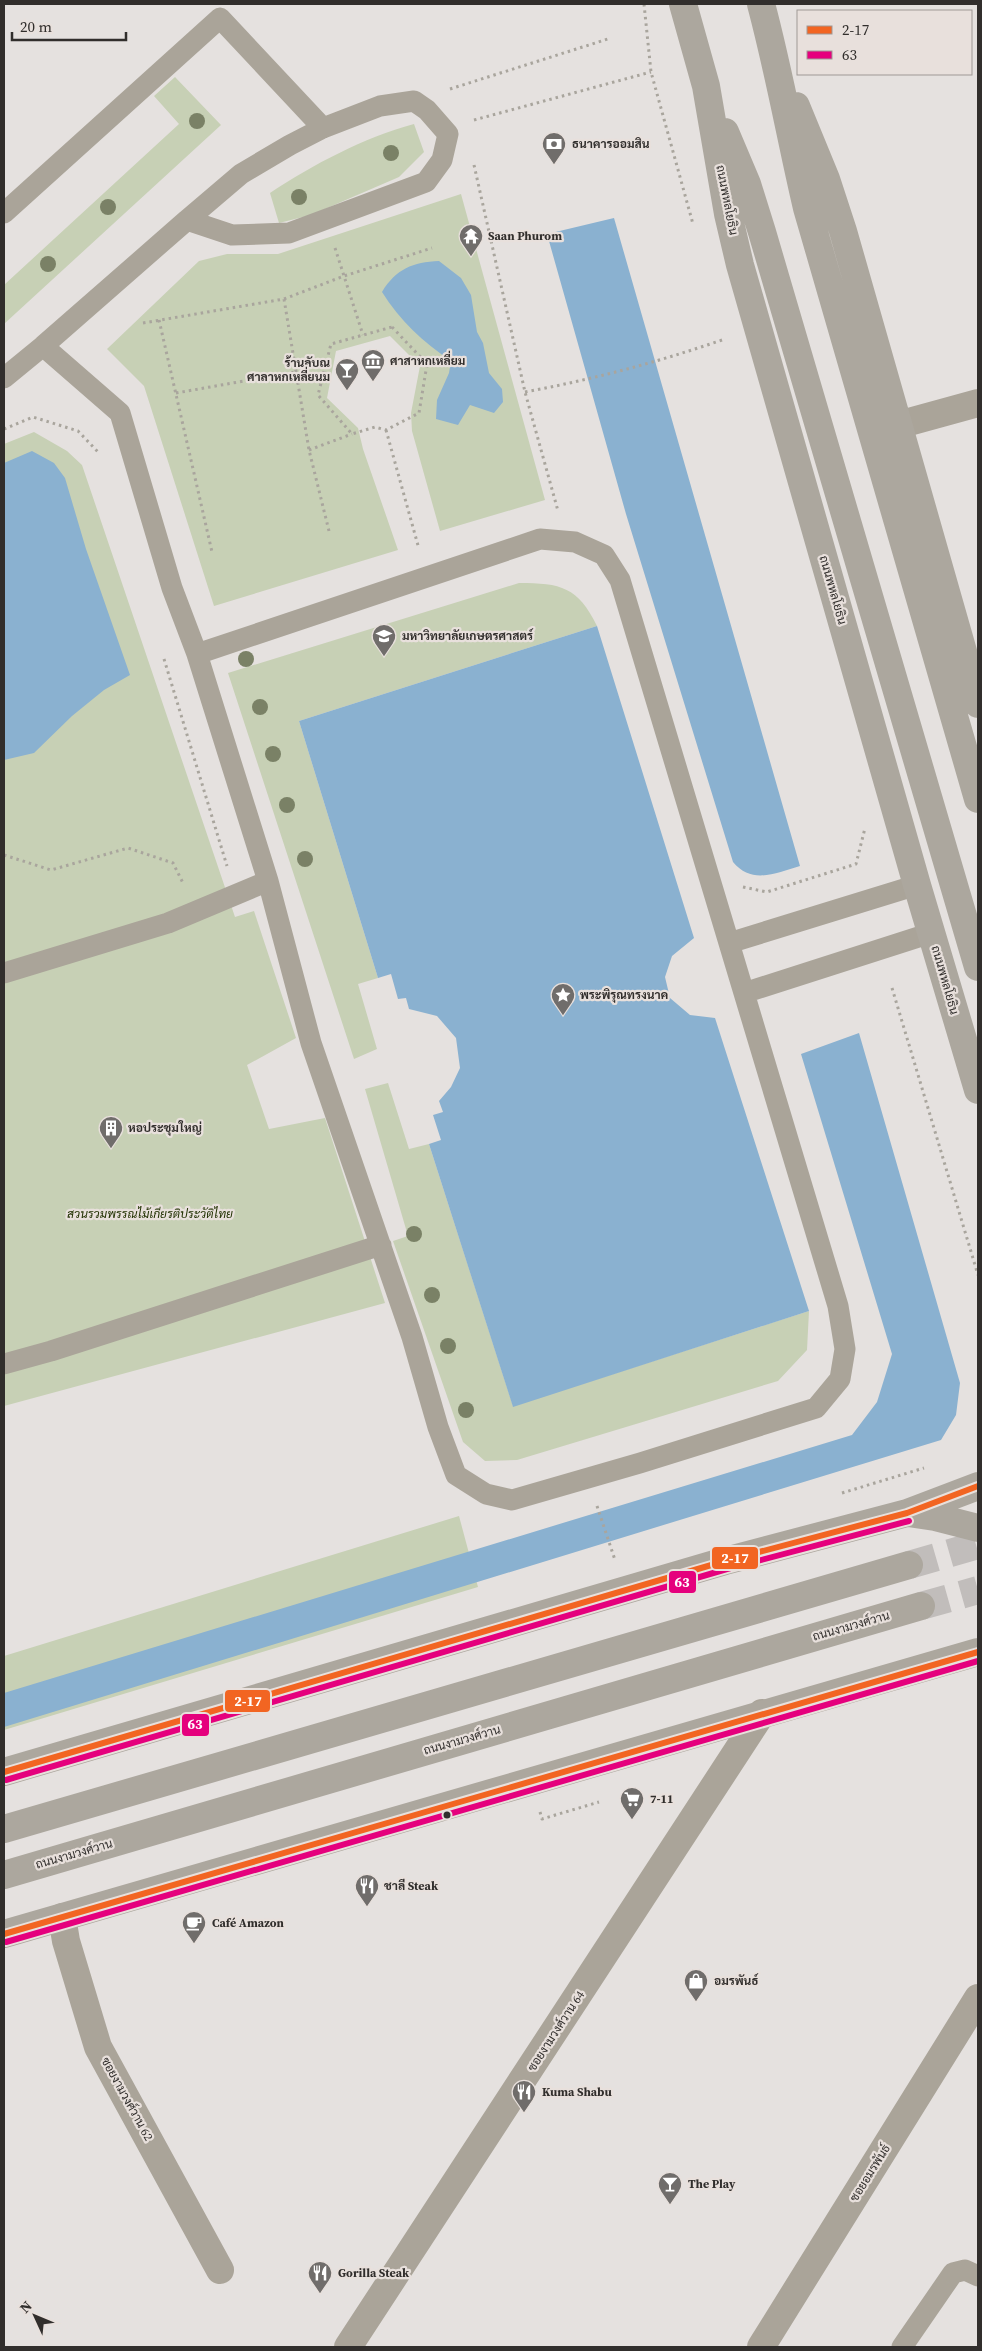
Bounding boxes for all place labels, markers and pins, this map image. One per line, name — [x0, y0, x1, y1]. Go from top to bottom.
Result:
bank icon: ธนาคารออมสิน — [541, 131, 567, 165]
place label: ธนาคารออมสิน — [572, 136, 650, 152]
temple icon: Saan Phurom — [458, 223, 484, 257]
place label: Saan Phurom — [488, 228, 562, 244]
museum icon: ศาสาหกเหลี่ยม — [360, 348, 386, 382]
place label: ศาสาหกเหลี่ยม — [390, 350, 465, 369]
place label: ร้านลับณ ศาลาหกเหลี่ยนม — [247, 355, 330, 385]
bar icon: ร้านลับณ ศาลาหกเหลี่ยนม — [334, 357, 360, 391]
school or university icon: มหาวิทยาลัยเกษตรศาสตร์ — [371, 623, 397, 657]
place label: มหาวิทยาลัยเกษตรศาสตร์ — [402, 628, 534, 644]
place icon: พระพิรุณทรงนาค — [550, 982, 576, 1016]
place label: พระพิรุณทรงนาค — [580, 987, 668, 1003]
building icon: หอประชุมใหญ่ — [98, 1115, 124, 1149]
place label: หอประชุมใหญ่ — [128, 1120, 202, 1136]
supermarket icon: 7-11 — [619, 1786, 645, 1820]
place label: 7-11 — [650, 1791, 674, 1807]
unlabelled marker — [442, 1810, 452, 1820]
restaurant icon: ชาลี Steak — [354, 1873, 380, 1907]
place label: ชาลี Steak — [384, 1878, 439, 1894]
cafe icon: Café Amazon — [181, 1910, 207, 1944]
place label: Café Amazon — [212, 1915, 284, 1931]
shop icon: อมรพันธ์ — [683, 1968, 709, 2002]
place label: อมรพันธ์ — [714, 1973, 759, 1989]
restaurant icon: Kuma Shabu — [511, 2079, 537, 2113]
place label: Kuma Shabu — [542, 2084, 612, 2100]
bar icon: The Play — [657, 2171, 683, 2205]
place label: The Play — [688, 2176, 736, 2192]
restaurant icon: Gorilla Steak — [307, 2260, 333, 2294]
place label: Gorilla Steak — [338, 2265, 410, 2281]

